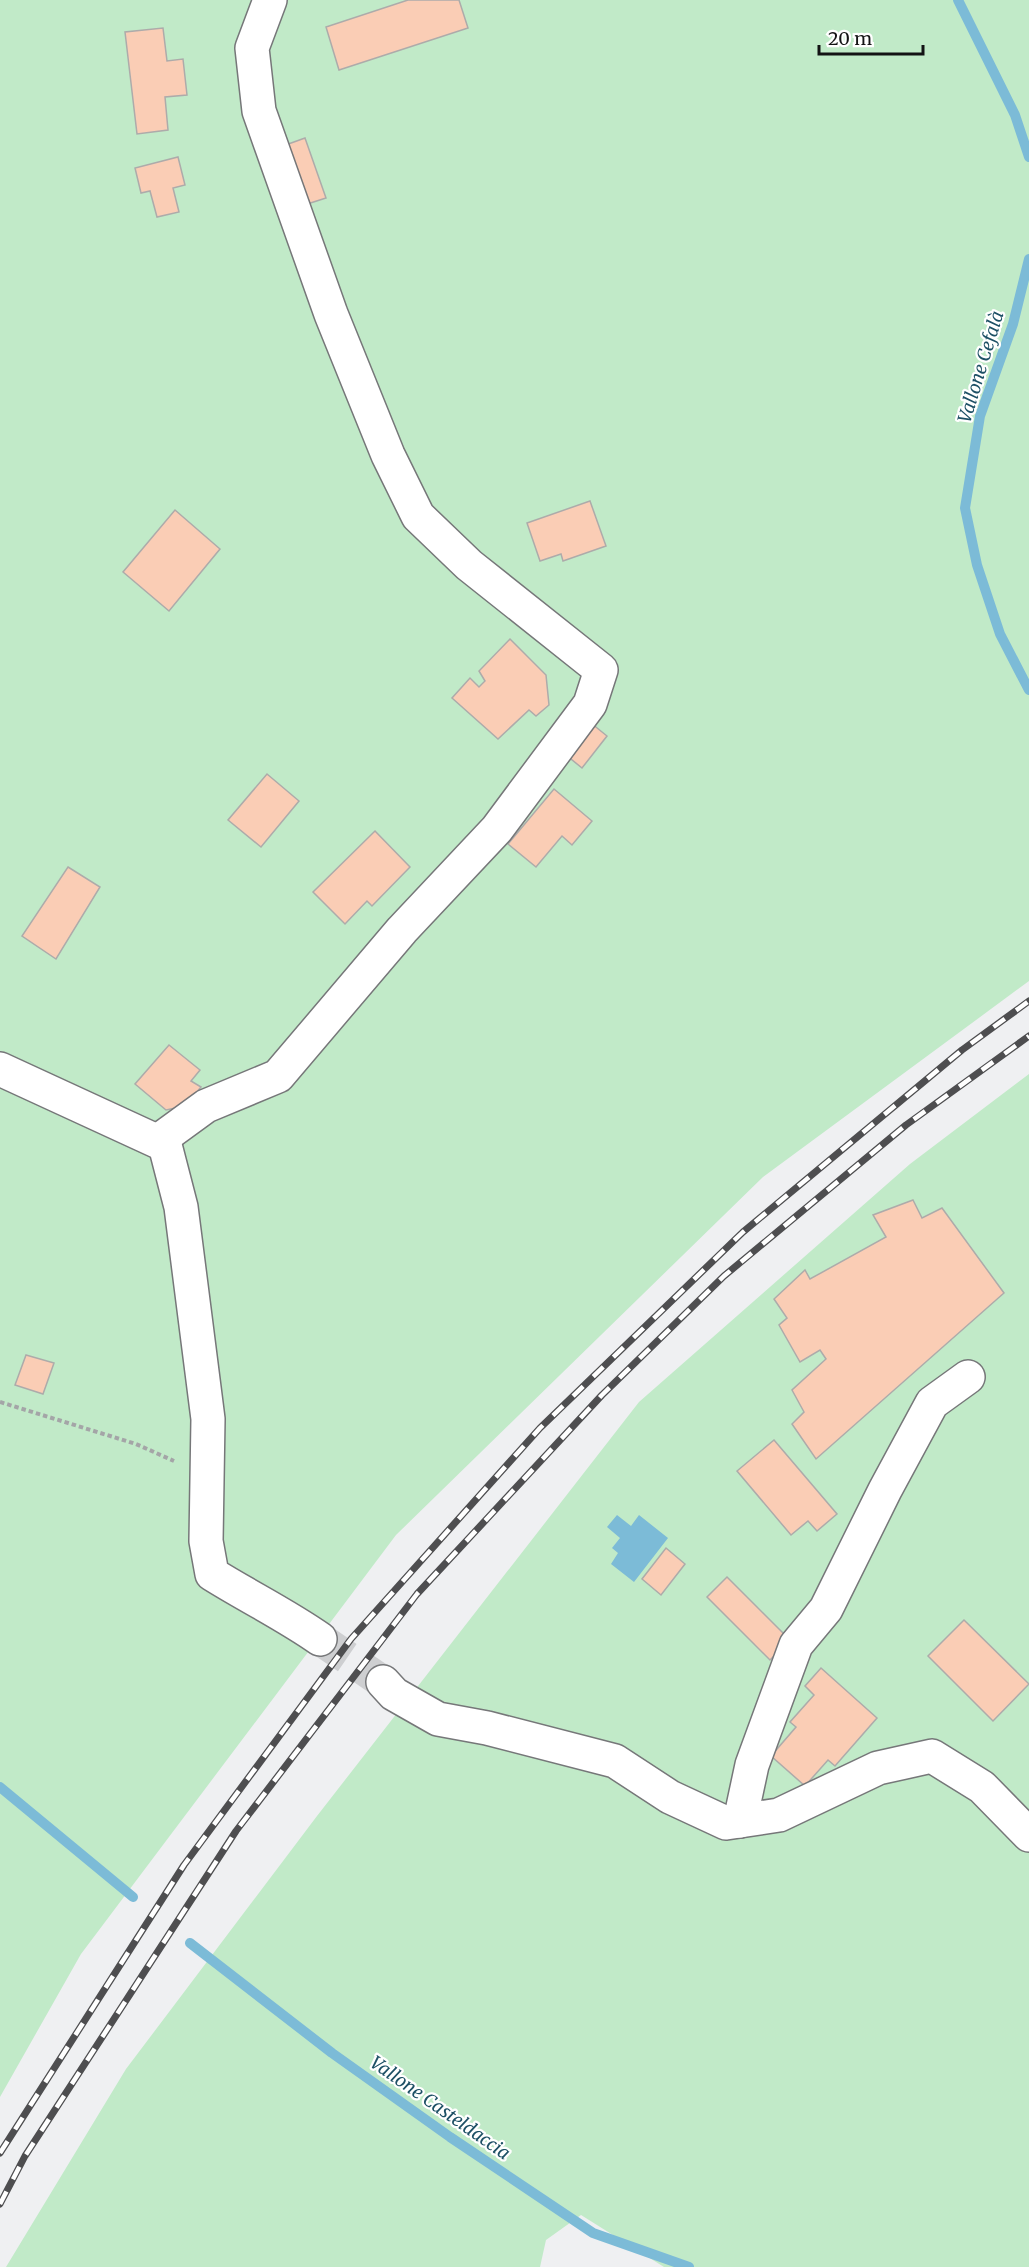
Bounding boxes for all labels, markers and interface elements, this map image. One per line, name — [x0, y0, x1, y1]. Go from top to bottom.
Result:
scale bar — [819, 18, 922, 56]
text: 20 m — [828, 27, 872, 50]
water label: Vallone Cefalà — [953, 308, 1008, 426]
water label: Vallone Casteldaccia — [366, 2051, 515, 2165]

